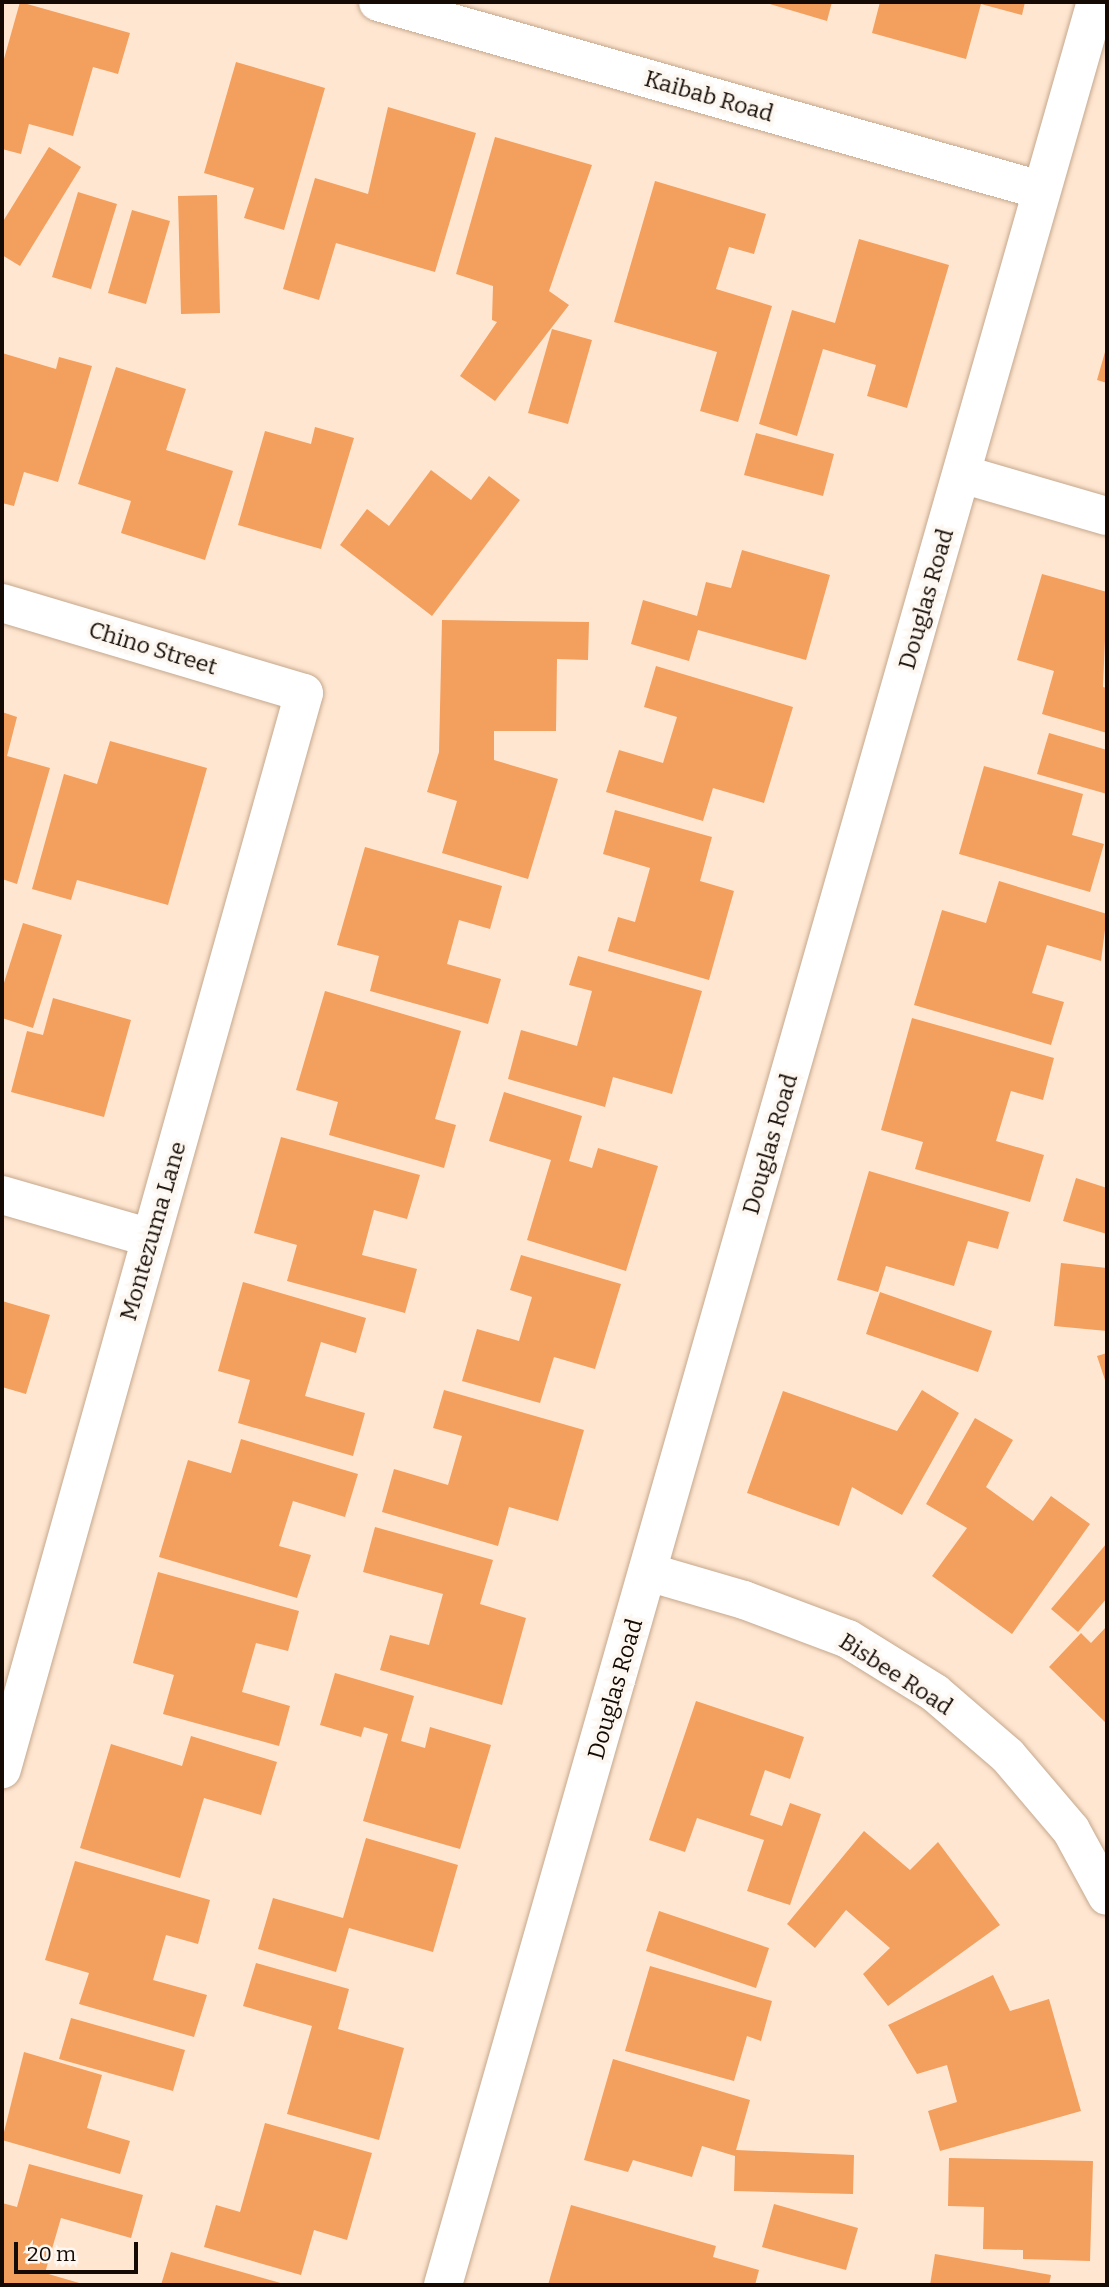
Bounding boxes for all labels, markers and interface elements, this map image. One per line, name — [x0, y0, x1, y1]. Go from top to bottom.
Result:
street label: Kaibab Road — [641, 64, 777, 128]
street label: Douglas Road — [893, 526, 959, 672]
street label: Chino Street — [86, 615, 220, 681]
street label: Douglas Road — [737, 1071, 803, 1217]
street label: Montezuma Lane — [114, 1138, 192, 1324]
street label: Douglas Road — [582, 1616, 648, 1762]
street label: Bisbee Road — [834, 1627, 958, 1721]
scale bar — [18, 2228, 142, 2272]
text: 20 m — [27, 2241, 76, 2267]

